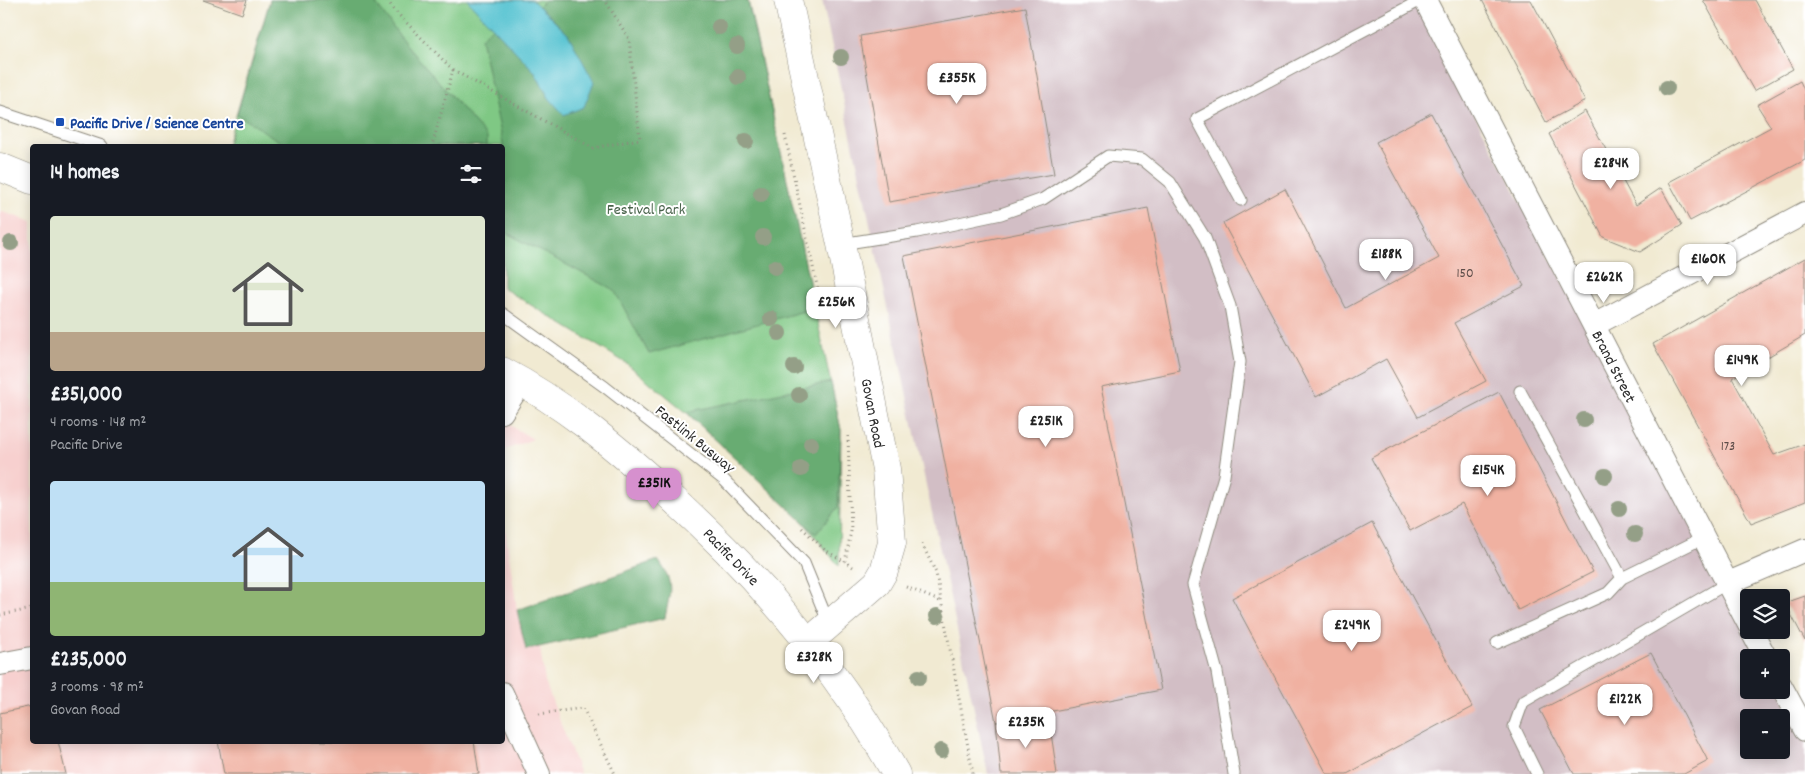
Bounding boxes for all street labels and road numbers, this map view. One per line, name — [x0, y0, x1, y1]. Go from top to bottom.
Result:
street label: Brand Street — [1585, 327, 1641, 407]
street label: Govan Road — [854, 377, 890, 450]
street label: Fastlink Busway — [649, 400, 740, 480]
street label: Pacific Drive — [697, 524, 764, 592]

